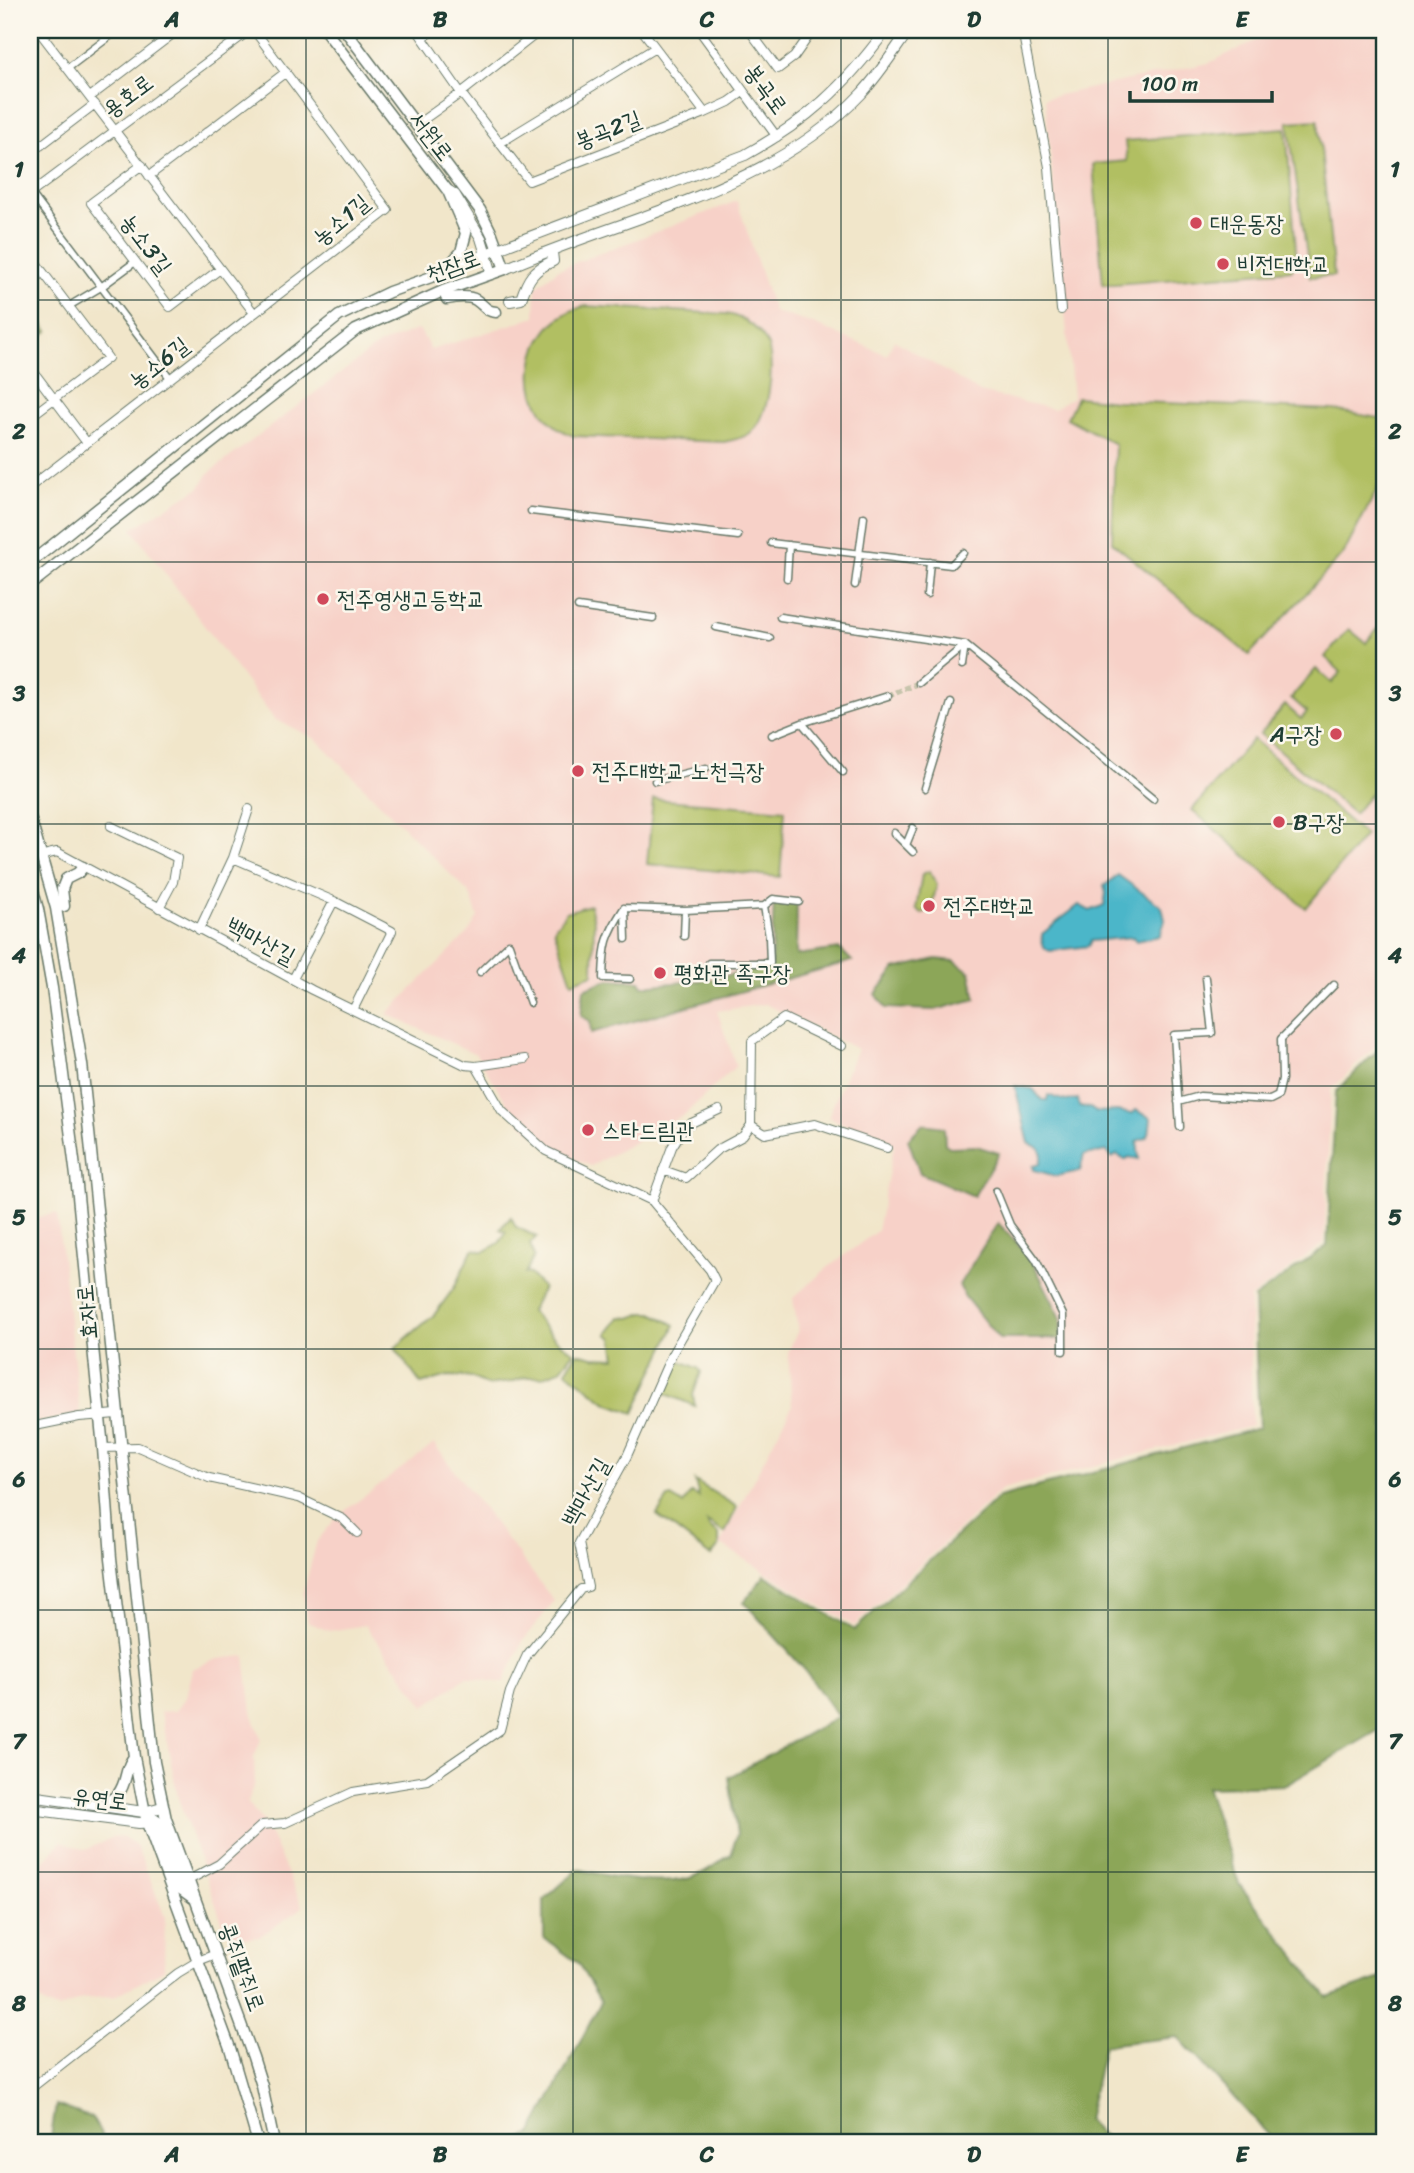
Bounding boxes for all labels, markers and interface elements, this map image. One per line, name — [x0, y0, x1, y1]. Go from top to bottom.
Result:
text: A — [163, 0, 180, 40]
text: B — [433, 0, 448, 40]
text: C — [699, 0, 715, 40]
text: D — [967, 0, 982, 40]
text: E — [1236, 0, 1251, 40]
street label: 봉곡로 — [733, 54, 799, 124]
scale bar — [1130, 60, 1272, 104]
street label: 용호로 — [93, 63, 163, 129]
text: 100 m — [1141, 65, 1198, 103]
street label: 봉곡2길 — [569, 99, 647, 161]
street label: 서원로 — [398, 101, 464, 171]
text: 1 — [14, 149, 24, 190]
text: 1 — [1390, 149, 1400, 190]
street label: 농소1길 — [303, 183, 379, 257]
place label: 대운동장 — [1210, 203, 1284, 244]
street label: 농소3길 — [109, 204, 183, 284]
marker: 대운동장 — [1188, 215, 1204, 231]
street label: 천잠로 — [420, 237, 486, 295]
place label: 비전대학교 — [1237, 244, 1330, 285]
marker: 비전대학교 — [1215, 256, 1231, 272]
street label: 농소6길 — [119, 326, 199, 400]
text: 2 — [11, 411, 26, 452]
text: 2 — [1387, 411, 1402, 452]
place label: 전주영생고등학교 — [337, 579, 485, 620]
marker: 전주영생고등학교 — [315, 591, 331, 607]
text: 3 — [12, 673, 26, 714]
text: 3 — [1388, 673, 1402, 714]
place label: A구장 — [1269, 714, 1322, 755]
marker: A구장 — [1328, 726, 1344, 742]
place label: 전주대학교 노천극장 — [592, 751, 765, 792]
marker: 전주대학교 노천극장 — [570, 763, 586, 779]
place label: B구장 — [1293, 802, 1345, 843]
marker: B구장 — [1271, 814, 1287, 830]
place label: 전주대학교 — [943, 886, 1036, 927]
marker: 전주대학교 — [921, 898, 937, 914]
street label: 백마산길 — [219, 906, 303, 976]
text: 4 — [11, 935, 27, 976]
text: 4 — [1387, 935, 1403, 976]
place label: 평화관 족구장 — [674, 953, 791, 994]
marker: 평화관 족구장 — [652, 965, 668, 981]
place label: 스타드림관 — [602, 1110, 695, 1151]
marker: 스타드림관 — [580, 1122, 596, 1138]
text: 5 — [12, 1197, 26, 1238]
text: 5 — [1388, 1197, 1402, 1238]
street label: 효자로 — [64, 1283, 110, 1341]
street label: 백마산길 — [550, 1450, 622, 1534]
text: 6 — [11, 1459, 26, 1500]
text: 6 — [1387, 1459, 1402, 1500]
text: 7 — [12, 1721, 27, 1762]
text: 7 — [1388, 1721, 1403, 1762]
street label: 유연로 — [70, 1775, 130, 1823]
street label: 콩쥐팥쥐로 — [207, 1917, 277, 2017]
text: 8 — [11, 1983, 26, 2024]
text: 8 — [1387, 1983, 1402, 2024]
text: A — [163, 2134, 180, 2173]
text: B — [433, 2134, 448, 2173]
text: C — [699, 2134, 715, 2173]
text: D — [967, 2134, 982, 2173]
text: E — [1236, 2134, 1251, 2173]

